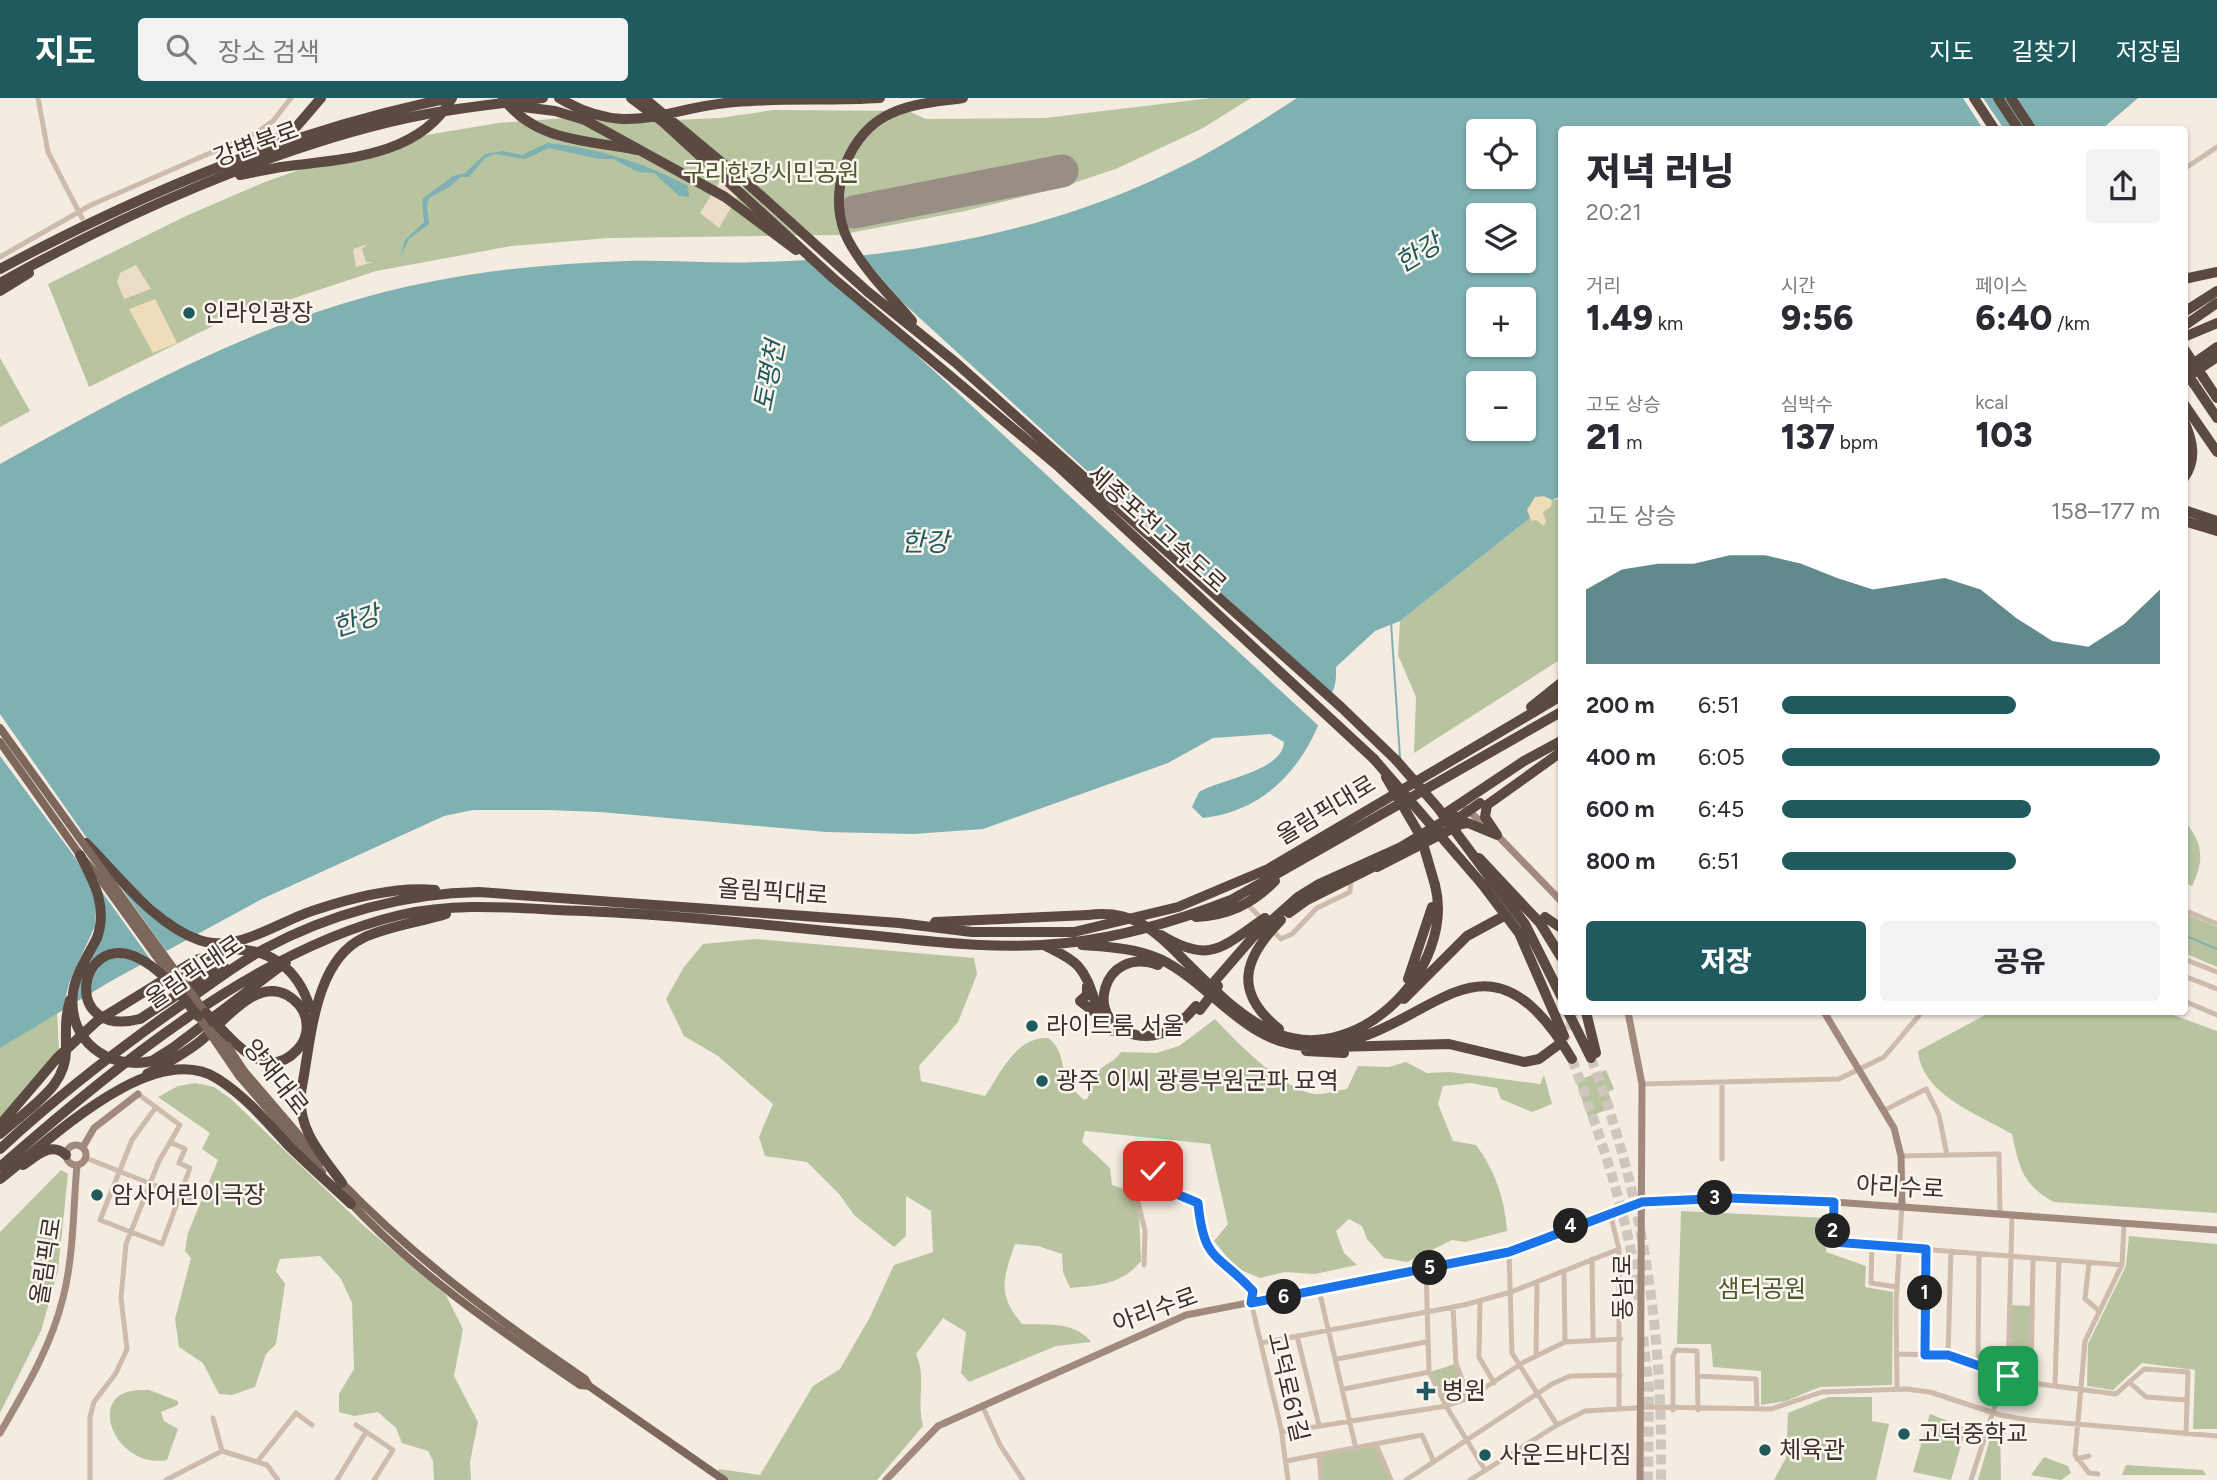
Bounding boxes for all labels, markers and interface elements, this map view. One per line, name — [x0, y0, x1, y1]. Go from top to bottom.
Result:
search box — [138, 18, 628, 81]
icon: search — [162, 30, 200, 68]
text: 지도 — [35, 32, 96, 71]
text: 장소 검색 — [218, 36, 320, 68]
text: 지도 — [1929, 37, 1974, 66]
text: 길찾기 — [2012, 37, 2078, 66]
text: 저장됨 — [2116, 37, 2182, 66]
street label: 강변북로 — [209, 115, 302, 172]
map controls — [1466, 119, 1536, 441]
button: locate — [1466, 119, 1536, 189]
text: 저녁 러닝 — [1586, 149, 1735, 195]
button: share — [2086, 149, 2160, 223]
park label: 구리한강시민공원 — [683, 158, 859, 187]
text: 20:21 — [1586, 198, 1642, 226]
button: layers — [1466, 203, 1536, 273]
water label: 한강 — [1389, 225, 1449, 279]
text: 거리 — [1586, 274, 1621, 297]
text: 시간 — [1781, 274, 1816, 297]
text: 페이스 — [1975, 274, 2028, 297]
button: + — [1466, 287, 1536, 357]
text: 1.49 — [1586, 297, 1653, 339]
text: 9:56 — [1781, 297, 1853, 339]
text: 6:40 — [1975, 297, 2052, 339]
place label: 인라인광장 — [203, 298, 313, 327]
marker: 인라인광장 — [181, 305, 197, 321]
text: km — [1653, 312, 1683, 335]
text: /km — [2052, 312, 2090, 335]
water label: 토평천 — [746, 335, 792, 414]
button: − — [1466, 371, 1536, 441]
text: kcal — [1975, 391, 2009, 414]
text: 고도 상승 — [1586, 393, 1661, 416]
text: 심박수 — [1781, 393, 1833, 416]
text: 103 — [1975, 414, 2033, 456]
text: 21 — [1586, 416, 1622, 458]
text: 137 — [1781, 416, 1835, 458]
text: m — [1622, 431, 1642, 454]
text: bpm — [1835, 431, 1878, 454]
street label: 세종포천고속도로 — [1082, 459, 1233, 599]
text: 158–177 m — [2051, 497, 2160, 525]
text: 고도 상승 — [1586, 502, 1676, 530]
water label: 한강 — [901, 526, 952, 558]
water label: 한강 — [328, 597, 387, 644]
text: 200 m — [1586, 691, 1655, 719]
text: 6:51 — [1698, 691, 1740, 719]
text: 400 m — [1586, 743, 1656, 771]
text: 6:05 — [1698, 743, 1745, 771]
street label: 올림픽대로 — [1271, 769, 1381, 850]
text: 600 m — [1586, 795, 1655, 823]
text: 6:45 — [1698, 795, 1744, 823]
text: 800 m — [1586, 847, 1655, 875]
text: 6:51 — [1698, 847, 1740, 875]
street label: 올림픽대로 — [717, 873, 829, 910]
button: 저장 — [1586, 921, 1866, 1001]
button: 공유 — [1880, 921, 2160, 1001]
street label: 올림픽대로 — [140, 929, 248, 1014]
place label: 라이트룸 서울 — [1046, 1011, 1184, 1040]
marker: 라이트룸 서울 — [1024, 1018, 1040, 1034]
street label: 양재대로 — [238, 1033, 315, 1120]
place label: 광주 이씨 광릉부원군파 묘역 — [1056, 1066, 1339, 1095]
marker: 광주 이씨 광릉부원군파 묘역 — [1034, 1073, 1050, 1089]
pin — [1123, 1141, 1183, 1201]
icon: check — [1134, 1152, 1172, 1190]
street label: 아리수로 — [1855, 1170, 1945, 1203]
place label: 암사어린이극장 — [111, 1180, 266, 1209]
pin: 3 — [1698, 1180, 1732, 1216]
text: 3 — [1709, 1186, 1720, 1209]
marker: 암사어린이극장 — [89, 1187, 105, 1203]
pin: 4 — [1554, 1208, 1588, 1244]
text: 4 — [1564, 1214, 1577, 1237]
pin: 2 — [1815, 1214, 1850, 1248]
street label: 올림픽로 — [24, 1215, 67, 1307]
text: 2 — [1827, 1219, 1838, 1242]
pin: 5 — [1412, 1250, 1448, 1286]
street label: 동남로 — [1608, 1254, 1637, 1320]
text: 5 — [1424, 1256, 1435, 1279]
park label: 샘터공원 — [1718, 1274, 1806, 1303]
pin: 1 — [1908, 1276, 1942, 1310]
pin: 6 — [1266, 1280, 1302, 1314]
street label: 아리수로 — [1108, 1281, 1201, 1338]
text: 1 — [1920, 1281, 1929, 1304]
text: 6 — [1278, 1285, 1289, 1308]
street label: 고덕로61길 — [1262, 1329, 1315, 1445]
pin — [1978, 1346, 2038, 1406]
icon: arrive — [1989, 1357, 2027, 1395]
place label: 병원 — [1442, 1376, 1486, 1405]
marker: 병원 — [1416, 1381, 1436, 1401]
place label: 고덕중학교 — [1918, 1419, 2028, 1448]
marker: 고덕중학교 — [1896, 1426, 1912, 1442]
place label: 체육관 — [1779, 1435, 1845, 1464]
place label: 사운드바디짐 — [1499, 1440, 1631, 1469]
marker: 체육관 — [1757, 1442, 1773, 1458]
marker: 사운드바디짐 — [1477, 1447, 1493, 1463]

